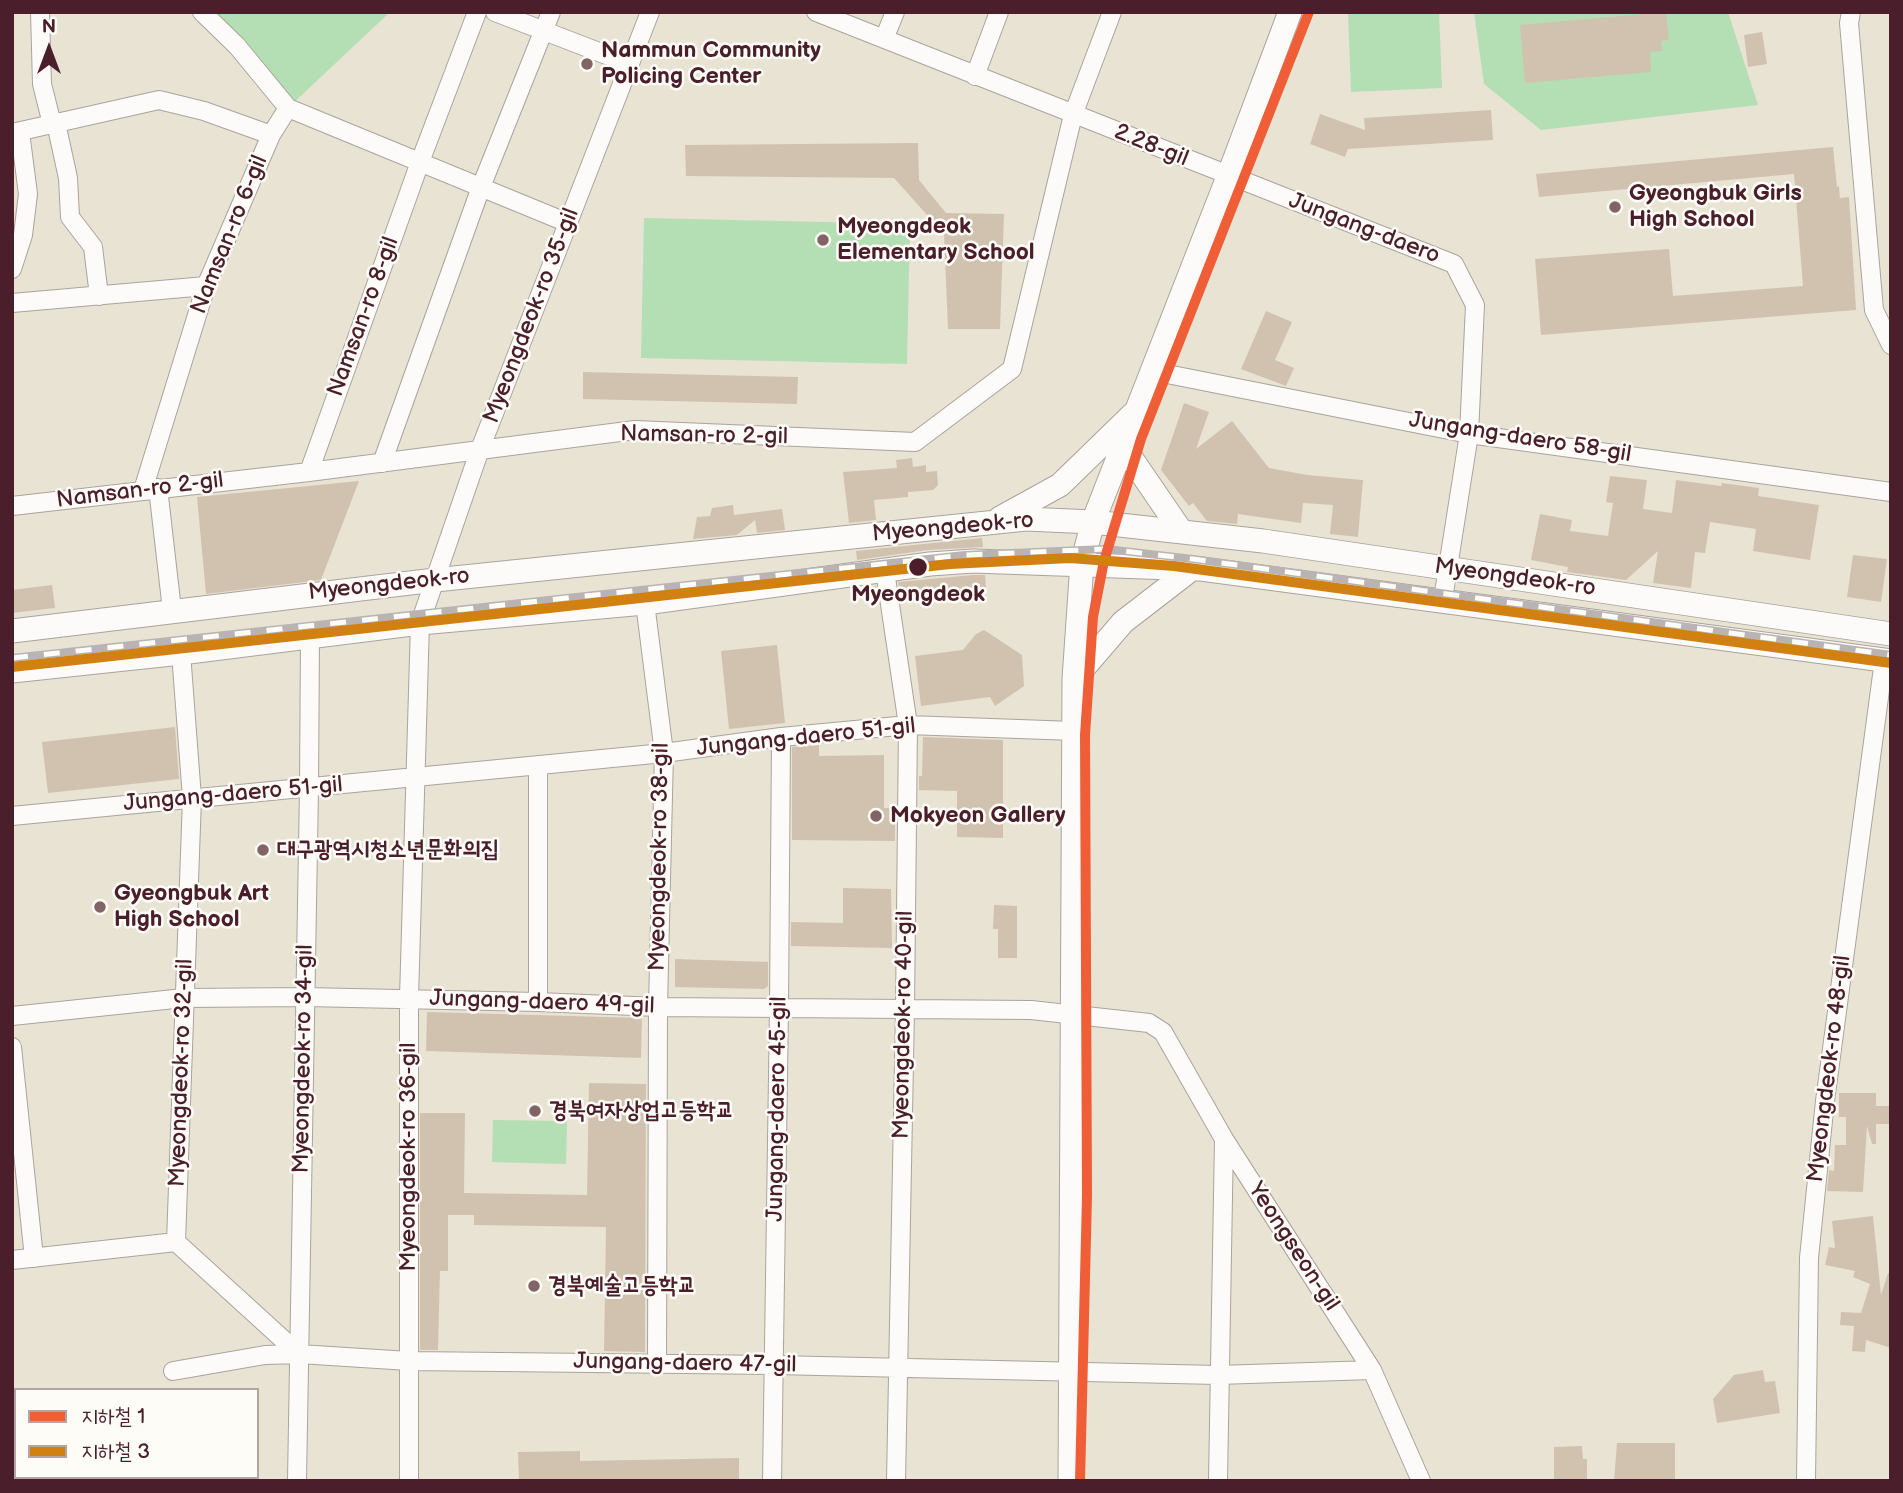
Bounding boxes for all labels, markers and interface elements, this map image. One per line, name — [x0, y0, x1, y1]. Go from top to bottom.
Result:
north arrow — [14, 14, 84, 84]
text: N — [42, 16, 56, 39]
place label: Nammun Community Policing Center — [601, 37, 821, 91]
marker: Nammun Community Policing Center — [579, 56, 595, 72]
street label: 2.28-gil — [1110, 119, 1192, 173]
street label: Namsan-ro 6-gil — [186, 152, 274, 318]
place label: Gyeongbuk Girls High School — [1629, 180, 1802, 234]
street label: Jungang-daero — [1285, 188, 1443, 270]
marker: Gyeongbuk Girls High School — [1607, 199, 1623, 215]
street label: Myeongdeok-ro 35-gil — [478, 205, 586, 427]
place label: Myeongdeok Elementary School — [837, 213, 1035, 267]
marker: Myeongdeok Elementary School — [815, 232, 831, 248]
street label: Namsan-ro 8-gil — [322, 233, 406, 401]
street label: Jungang-daero 58-gil — [1407, 407, 1633, 469]
street label: Namsan-ro 2-gil — [620, 421, 788, 451]
street label: Namsan-ro 2-gil — [55, 467, 225, 515]
street label: Myeongdeok-ro — [871, 507, 1035, 549]
street label: Myeongdeok-ro — [1433, 553, 1597, 603]
marker: Myeongdeok — [907, 556, 929, 578]
street label: Myeongdeok-ro — [307, 563, 471, 607]
place label: Myeongdeok — [851, 581, 985, 609]
street label: Jungang-daero 51-gil — [695, 713, 917, 763]
street label: Myeongdeok-ro 38-gil — [644, 743, 676, 971]
street label: Jungang-daero 51-gil — [122, 772, 344, 818]
place label: Mokyeon Gallery — [890, 802, 1066, 830]
marker: Mokyeon Gallery — [868, 808, 884, 824]
place label: 대구광역시청소년문화의집 — [277, 836, 499, 864]
marker: 대구광역시청소년문화의집 — [255, 842, 271, 858]
place label: Gyeongbuk Art High School — [114, 880, 269, 934]
marker: Gyeongbuk Art High School — [92, 899, 108, 915]
street label: Myeongdeok-ro 40-gil — [888, 911, 920, 1139]
street label: Myeongdeok-ro 34-gil — [288, 944, 320, 1174]
street label: Myeongdeok-ro 48-gil — [1802, 954, 1858, 1184]
street label: Myeongdeok-ro 32-gil — [164, 958, 200, 1188]
street label: Jungang-daero 49-gil — [429, 985, 655, 1021]
street label: Jungang-daero 45-gil — [762, 996, 794, 1222]
street label: Myeongdeok-ro 36-gil — [395, 1043, 423, 1271]
place label: 경북여자상업고등학교 — [549, 1097, 734, 1125]
marker: 경북여자상업고등학교 — [527, 1103, 543, 1119]
street label: Yeongseon-gil — [1241, 1178, 1345, 1316]
place label: 경북예술고등학교 — [548, 1272, 696, 1300]
marker: 경북예술고등학교 — [526, 1278, 542, 1294]
street label: Jungang-daero 47-gil — [573, 1348, 797, 1380]
legend — [14, 1388, 259, 1479]
text: 지하철 1 — [81, 1404, 146, 1429]
text: 지하철 3 — [81, 1439, 150, 1464]

